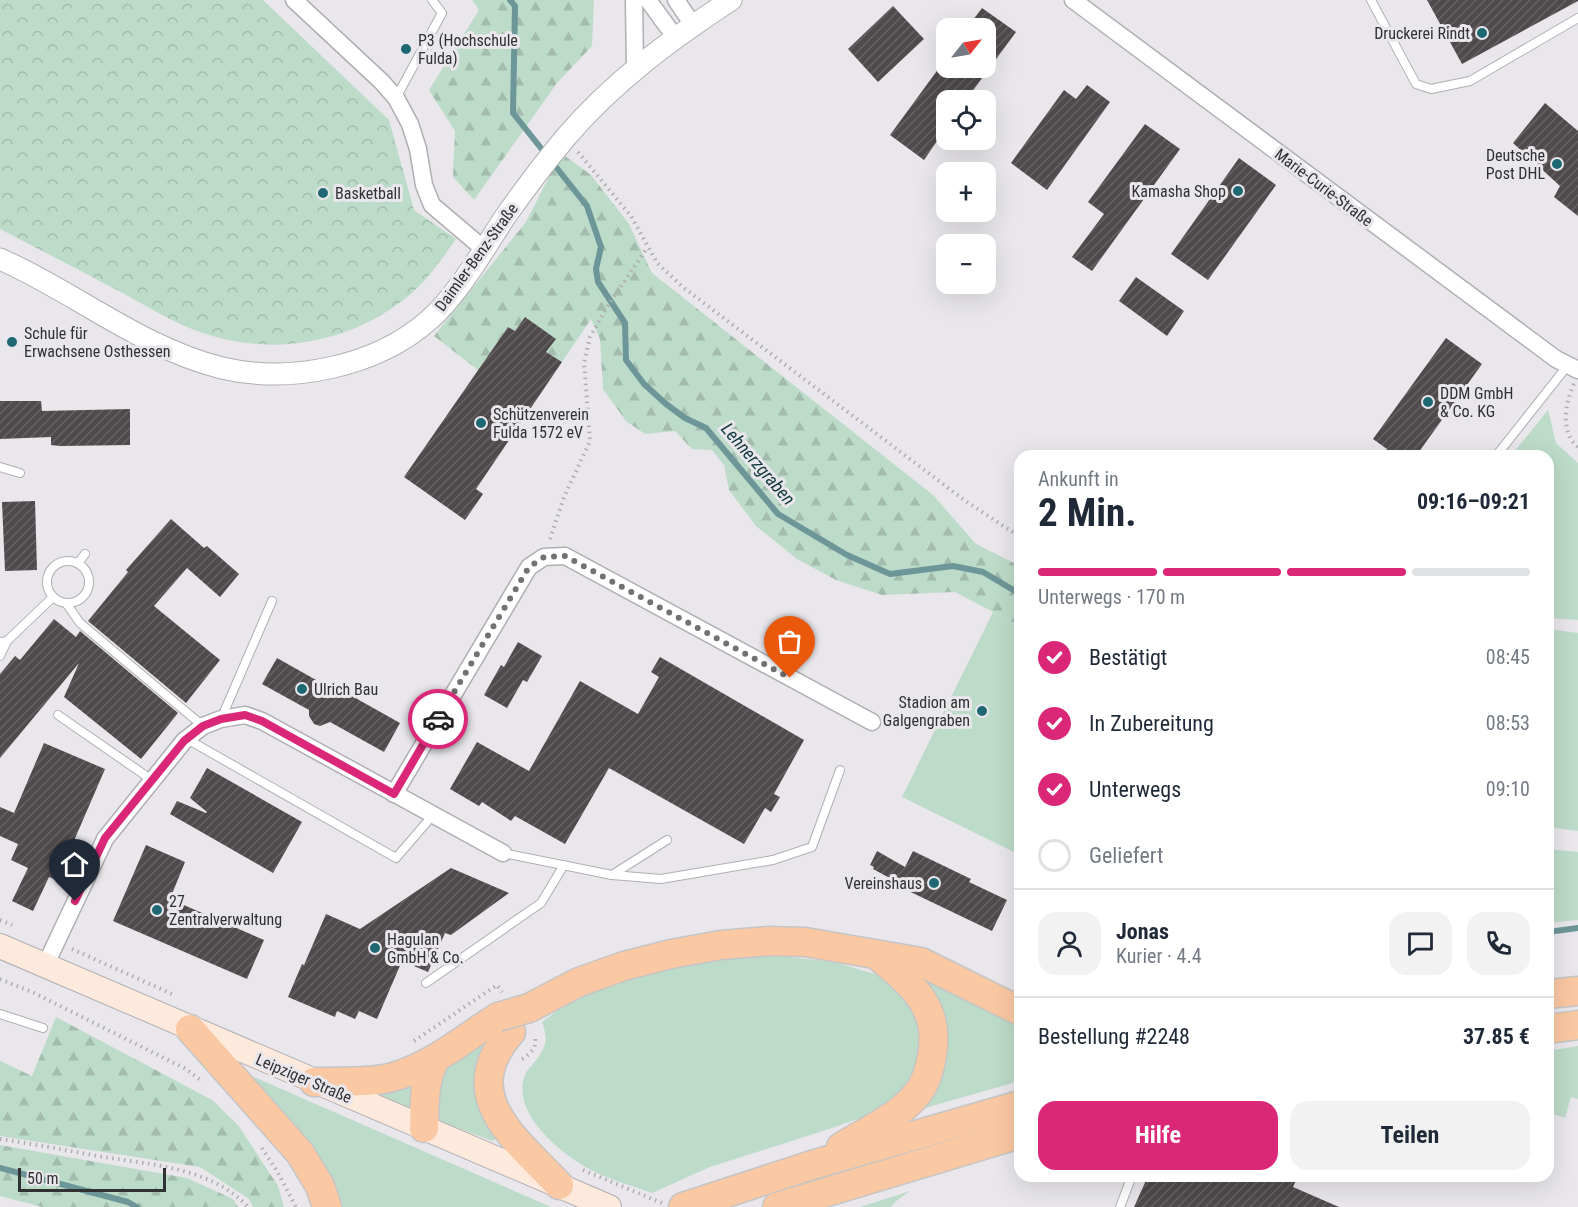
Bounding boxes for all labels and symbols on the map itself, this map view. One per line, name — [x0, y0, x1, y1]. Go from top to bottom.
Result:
north arrow — [936, 18, 996, 78]
place label: Druckerei Rindt — [1374, 24, 1470, 43]
marker: Druckerei Rindt — [1475, 26, 1489, 40]
place label: P3 (Hochschule Fulda) — [418, 31, 518, 68]
marker: P3 (Hochschule Fulda) — [399, 42, 413, 56]
street label: Marie-Curie-Straße — [1271, 144, 1376, 230]
place label: Deutsche Post DHL — [1486, 146, 1545, 183]
marker: Deutsche Post DHL — [1550, 157, 1564, 171]
place label: Kamasha Shop — [1132, 182, 1226, 201]
place label: Basketball — [335, 184, 401, 203]
marker: Kamasha Shop — [1231, 184, 1245, 198]
marker: Basketball — [316, 186, 330, 200]
street label: Daimler-Benz-Straße — [431, 200, 522, 315]
place label: Schule für Erwachsene Osthessen — [24, 324, 171, 361]
marker: Schule für Erwachsene Osthessen — [5, 335, 19, 349]
place label: DDM GmbH & Co. KG — [1440, 384, 1513, 421]
marker: DDM GmbH & Co. KG — [1421, 395, 1435, 409]
place label: Schützenverein Fulda 1572 eV — [493, 405, 589, 442]
marker: Schützenverein Fulda 1572 eV — [474, 416, 488, 430]
water label: Lehnerzgraben — [717, 418, 800, 509]
pin — [764, 616, 815, 678]
place label: Ulrich Bau — [314, 680, 378, 699]
marker: Ulrich Bau — [295, 682, 309, 696]
courier — [408, 689, 468, 749]
place label: Stadion am Galgengraben — [883, 693, 970, 730]
marker: Stadion am Galgengraben — [975, 704, 989, 718]
pin — [49, 839, 100, 901]
place label: Vereinshaus — [845, 874, 922, 893]
marker: Vereinshaus — [927, 876, 941, 890]
place label: 27 Zentralverwaltung — [169, 892, 282, 929]
marker: 27 Zentralverwaltung — [150, 903, 164, 917]
place label: Hagulan GmbH & Co. — [387, 930, 464, 967]
marker: Hagulan GmbH & Co. — [368, 941, 382, 955]
street label: Leipziger Straße — [253, 1050, 355, 1107]
scale bar — [18, 1165, 166, 1192]

